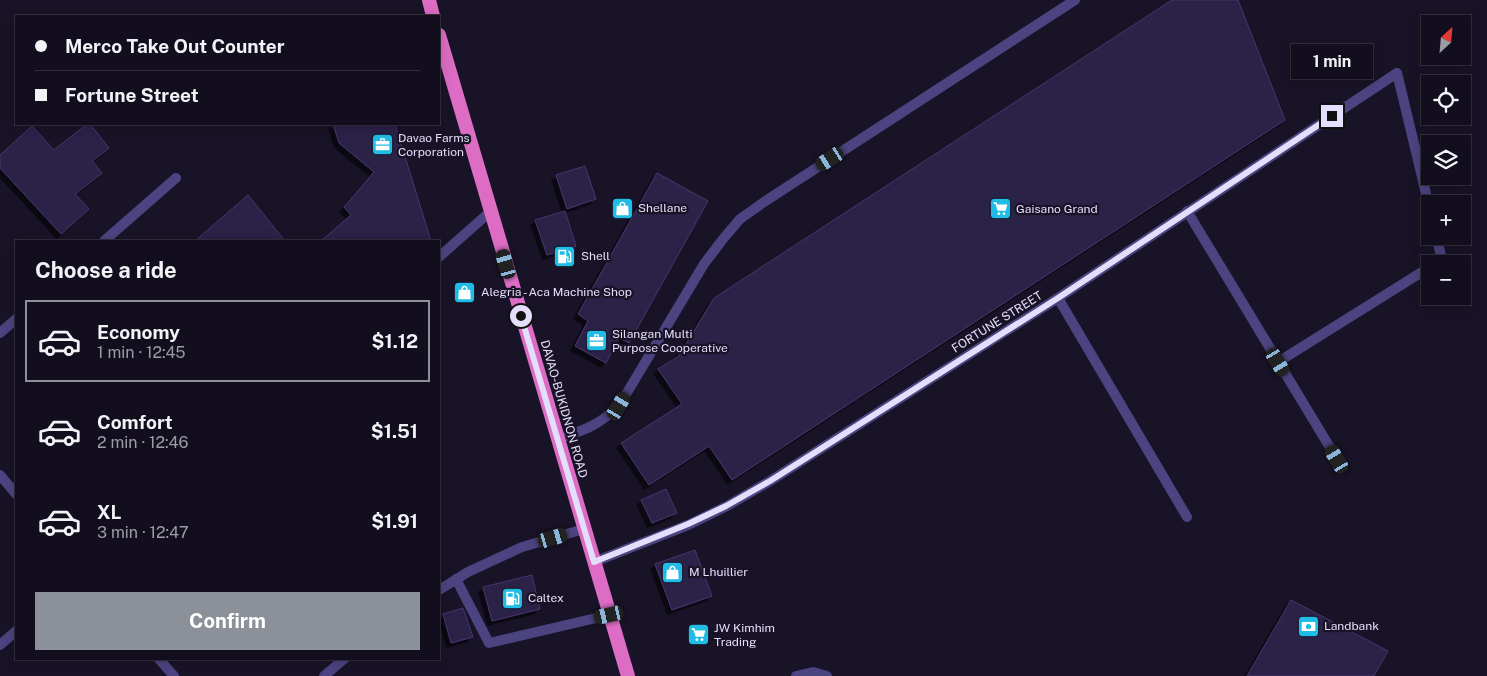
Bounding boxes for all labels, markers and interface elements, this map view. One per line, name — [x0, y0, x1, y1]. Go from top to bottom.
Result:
north arrow — [1421, 15, 1471, 65]
map controls — [1421, 15, 1471, 305]
text: Merco Take Out Counter — [65, 35, 285, 57]
callout: 1 min — [1291, 44, 1373, 78]
text: 1 min — [1313, 52, 1351, 71]
button: locate — [1421, 75, 1471, 125]
text: Fortune Street — [65, 84, 199, 106]
route end — [1321, 105, 1343, 127]
place label: Davao Farms Corporation — [398, 131, 470, 159]
office icon: Davao Farms Corporation — [370, 133, 394, 157]
button: layers — [1421, 135, 1471, 185]
car — [813, 145, 846, 173]
button: + — [1421, 195, 1471, 245]
shop icon: Shellane — [610, 196, 634, 220]
supermarket icon: Gaisano Grand — [988, 197, 1012, 221]
place label: Shellane — [638, 201, 687, 215]
place label: Gaisano Grand — [1016, 202, 1098, 216]
fuel station icon: Shell — [553, 244, 577, 268]
car — [494, 248, 517, 280]
place label: Shell — [581, 249, 610, 263]
button: − — [1421, 255, 1471, 305]
text: Choose a ride — [35, 257, 177, 283]
shop icon: Alegria - Aca Machine Shop — [453, 280, 477, 304]
place label: Alegria - Aca Machine Shop — [481, 285, 632, 299]
street label: FORTUNE STREET — [949, 288, 1045, 356]
route start — [510, 305, 532, 327]
icon: car — [37, 319, 82, 364]
text: Economy — [97, 321, 180, 343]
place label: Silangan Multi Purpose Cooperative — [612, 327, 728, 355]
office icon: Silangan Multi Purpose Cooperative — [584, 329, 608, 353]
text: $1.12 — [372, 330, 418, 352]
street label: DAVAO-BUKIDNON ROAD — [538, 338, 590, 480]
text: 1 min · 12:45 — [97, 343, 186, 362]
car — [1263, 345, 1292, 379]
car — [604, 389, 633, 423]
icon: car — [37, 409, 82, 454]
text: Comfort — [97, 411, 173, 433]
text: $1.51 — [371, 420, 418, 442]
text: 2 min · 12:46 — [97, 433, 188, 452]
car — [1322, 442, 1351, 476]
icon: car — [37, 499, 82, 544]
text: XL — [97, 501, 122, 523]
text: $1.91 — [371, 510, 418, 532]
text: 3 min · 12:47 — [97, 523, 189, 542]
car — [536, 527, 569, 549]
shop icon: M Lhuillier — [661, 560, 685, 584]
place label: M Lhuillier — [689, 565, 748, 579]
fuel station icon: Caltex — [500, 586, 524, 610]
place label: Caltex — [528, 591, 564, 605]
button: Confirm — [35, 592, 420, 650]
car — [592, 604, 625, 626]
bank icon: Landbank — [1296, 614, 1320, 638]
place label: Landbank — [1324, 619, 1379, 633]
place label: JW Kimhim Trading — [714, 621, 775, 649]
supermarket icon: JW Kimhim Trading — [686, 623, 710, 647]

